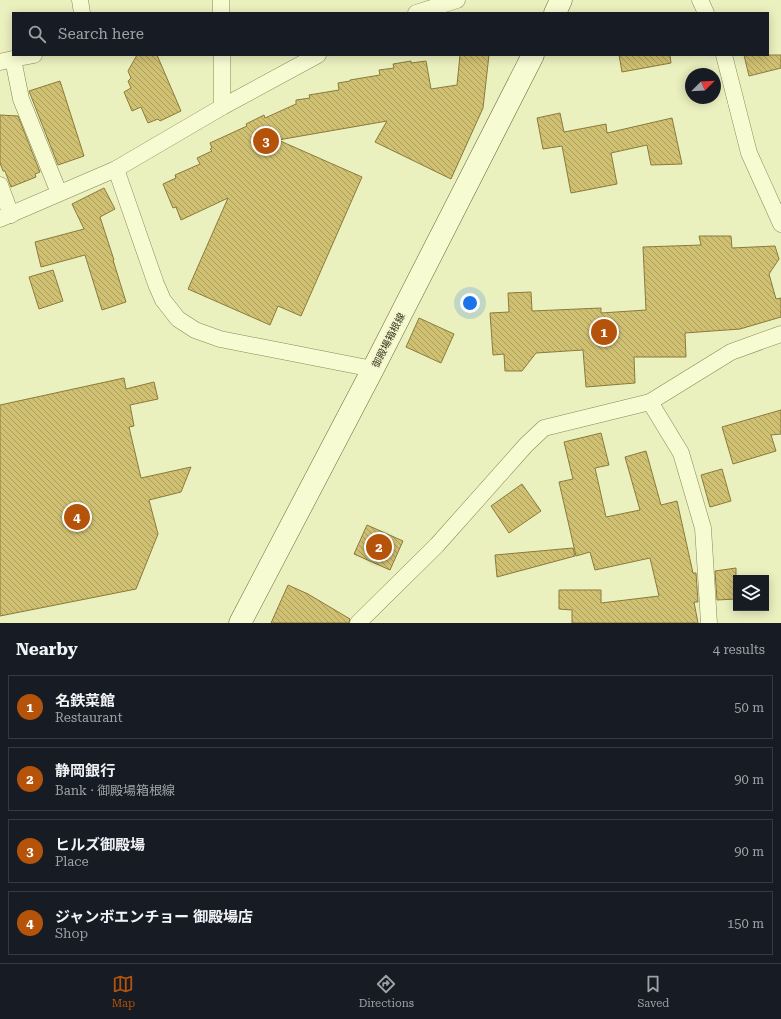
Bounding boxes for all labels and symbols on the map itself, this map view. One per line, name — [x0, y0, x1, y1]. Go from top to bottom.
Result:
north arrow — [685, 68, 721, 104]
pin: 3 — [253, 126, 279, 156]
your location — [460, 293, 480, 313]
street label: 御殿場箱根線 — [370, 311, 407, 369]
pin: 1 — [591, 317, 617, 347]
pin: 4 — [64, 502, 90, 532]
pin: 2 — [366, 532, 392, 562]

